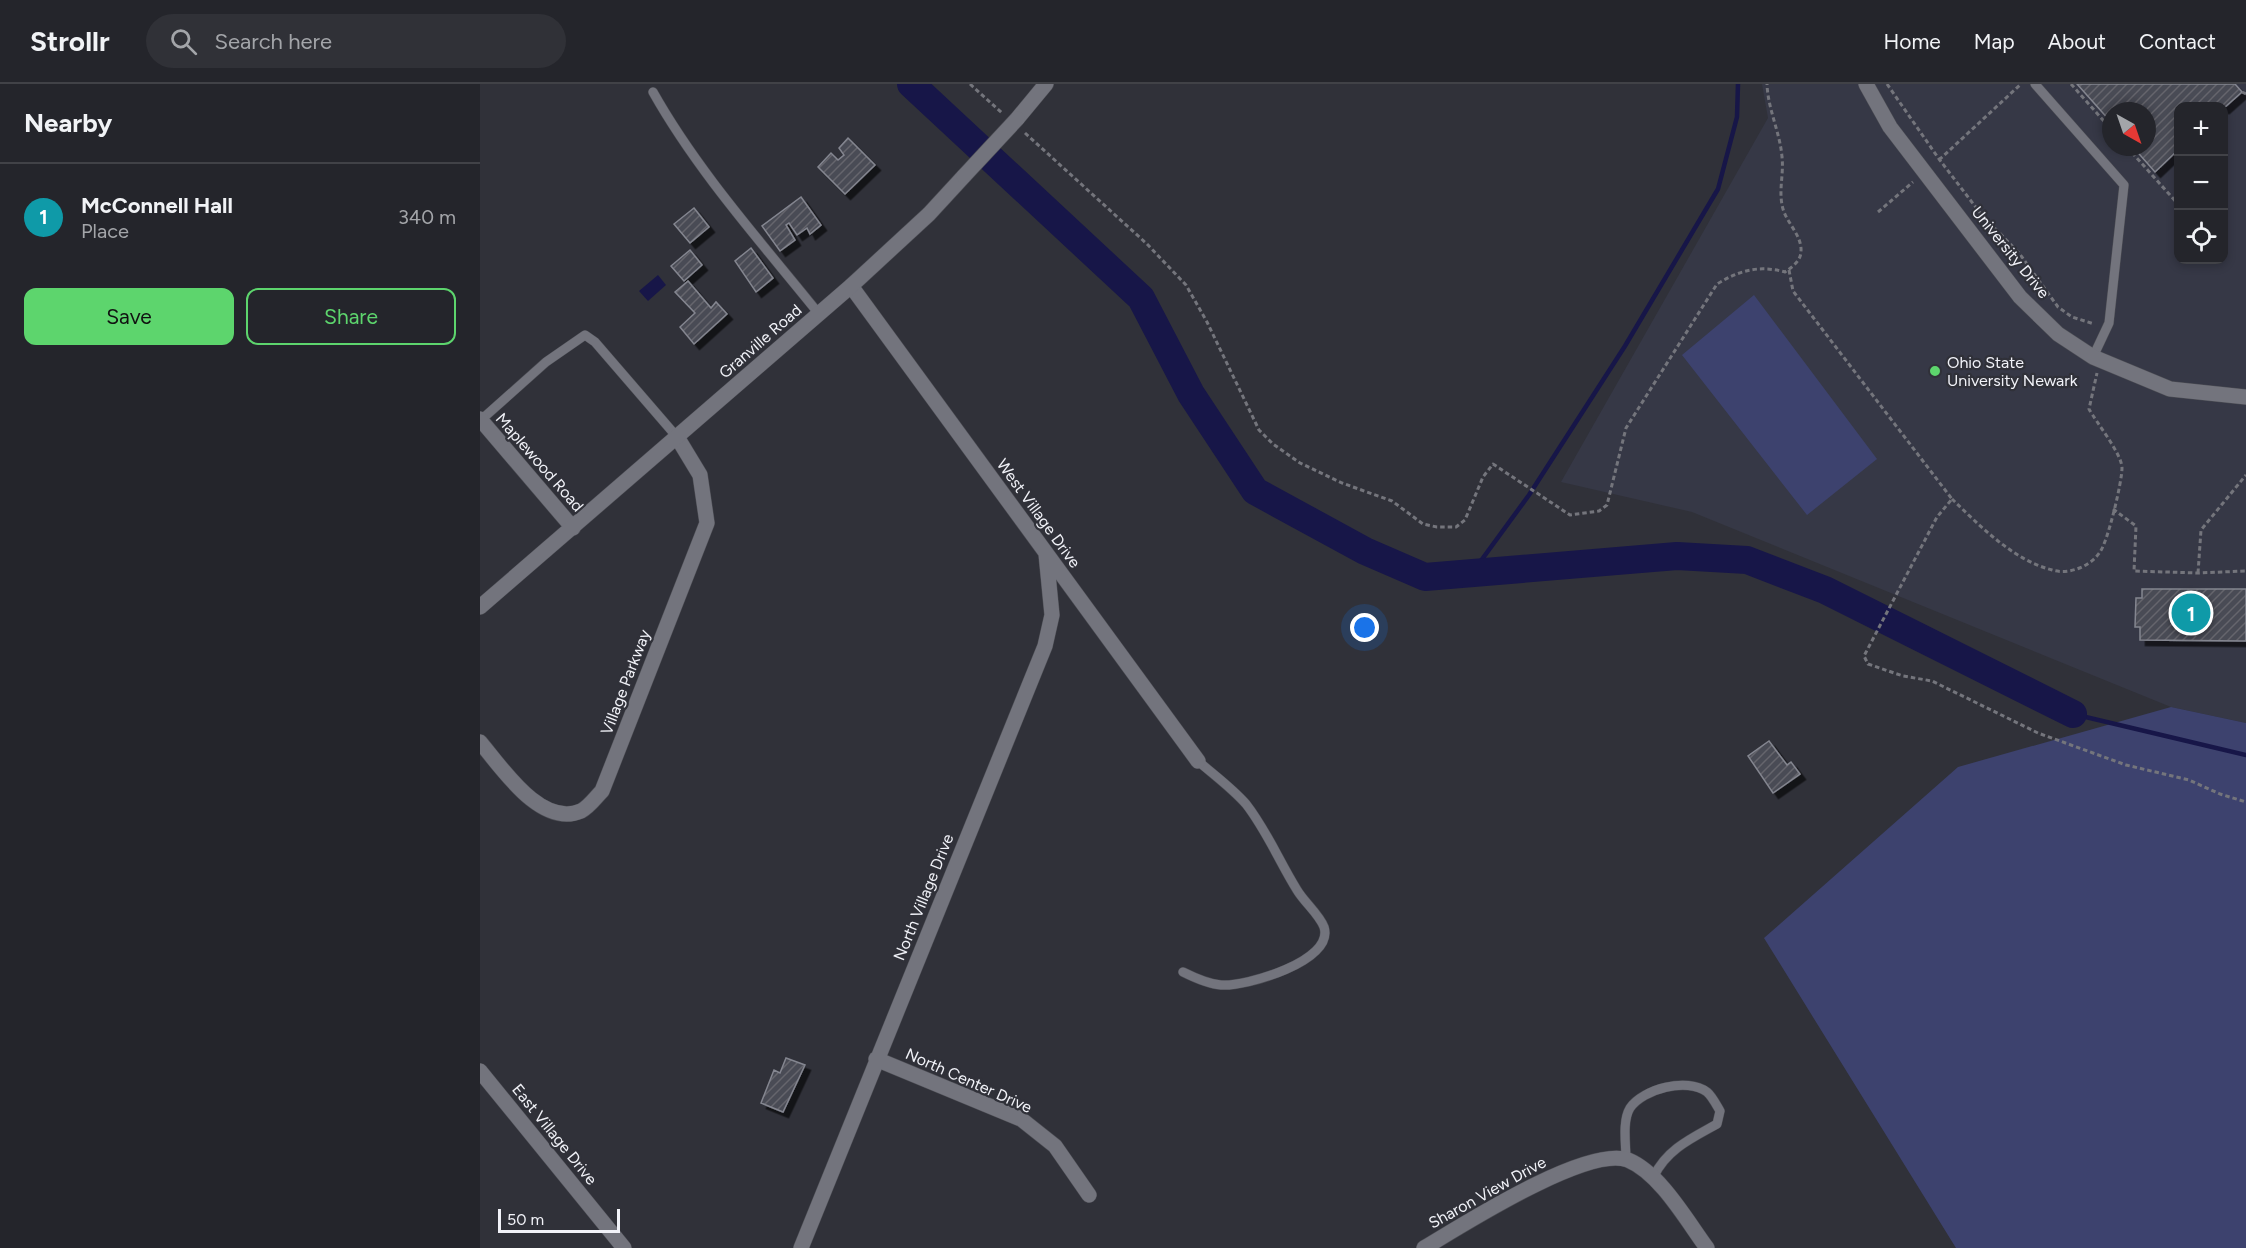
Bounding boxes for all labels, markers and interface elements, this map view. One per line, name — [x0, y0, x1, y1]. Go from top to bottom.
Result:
search box — [146, 14, 566, 68]
text: Strollr — [30, 24, 110, 58]
icon: search — [167, 25, 200, 58]
text: Search here — [215, 28, 332, 55]
text: Home — [1884, 29, 1941, 54]
text: Map — [1974, 29, 2015, 54]
text: About — [2048, 29, 2106, 54]
text: Contact — [2139, 29, 2216, 54]
north arrow — [2102, 102, 2156, 156]
map controls — [2174, 102, 2228, 264]
button: + — [2174, 102, 2228, 156]
text: Nearby — [24, 107, 112, 139]
button: − — [2174, 156, 2228, 210]
text: McConnell Hall — [81, 192, 233, 219]
street label: University Drive — [1968, 203, 2054, 302]
text: 1 — [39, 205, 48, 229]
text: 340 m — [398, 205, 456, 229]
button: locate — [2174, 210, 2228, 264]
text: Place — [81, 219, 129, 243]
button: Save — [24, 288, 234, 345]
button: Share — [246, 288, 456, 345]
street label: Granville Road — [715, 300, 805, 382]
place label: Ohio State University Newark — [1947, 353, 2078, 390]
marker: Ohio State University Newark — [1928, 364, 1942, 378]
street label: Maplewood Road — [492, 409, 588, 515]
street label: West Village Drive — [993, 455, 1085, 572]
pin: 1 — [2172, 590, 2210, 636]
your location — [1350, 613, 1379, 642]
street label: Village Parkway — [597, 626, 654, 738]
street label: North Village Drive — [889, 831, 958, 963]
street label: North Center Drive — [903, 1044, 1035, 1117]
street label: East Village Drive — [508, 1080, 601, 1189]
street label: Sharon View Drive — [1425, 1152, 1549, 1233]
scale bar — [498, 1206, 620, 1234]
text: 50 m — [507, 1210, 544, 1229]

